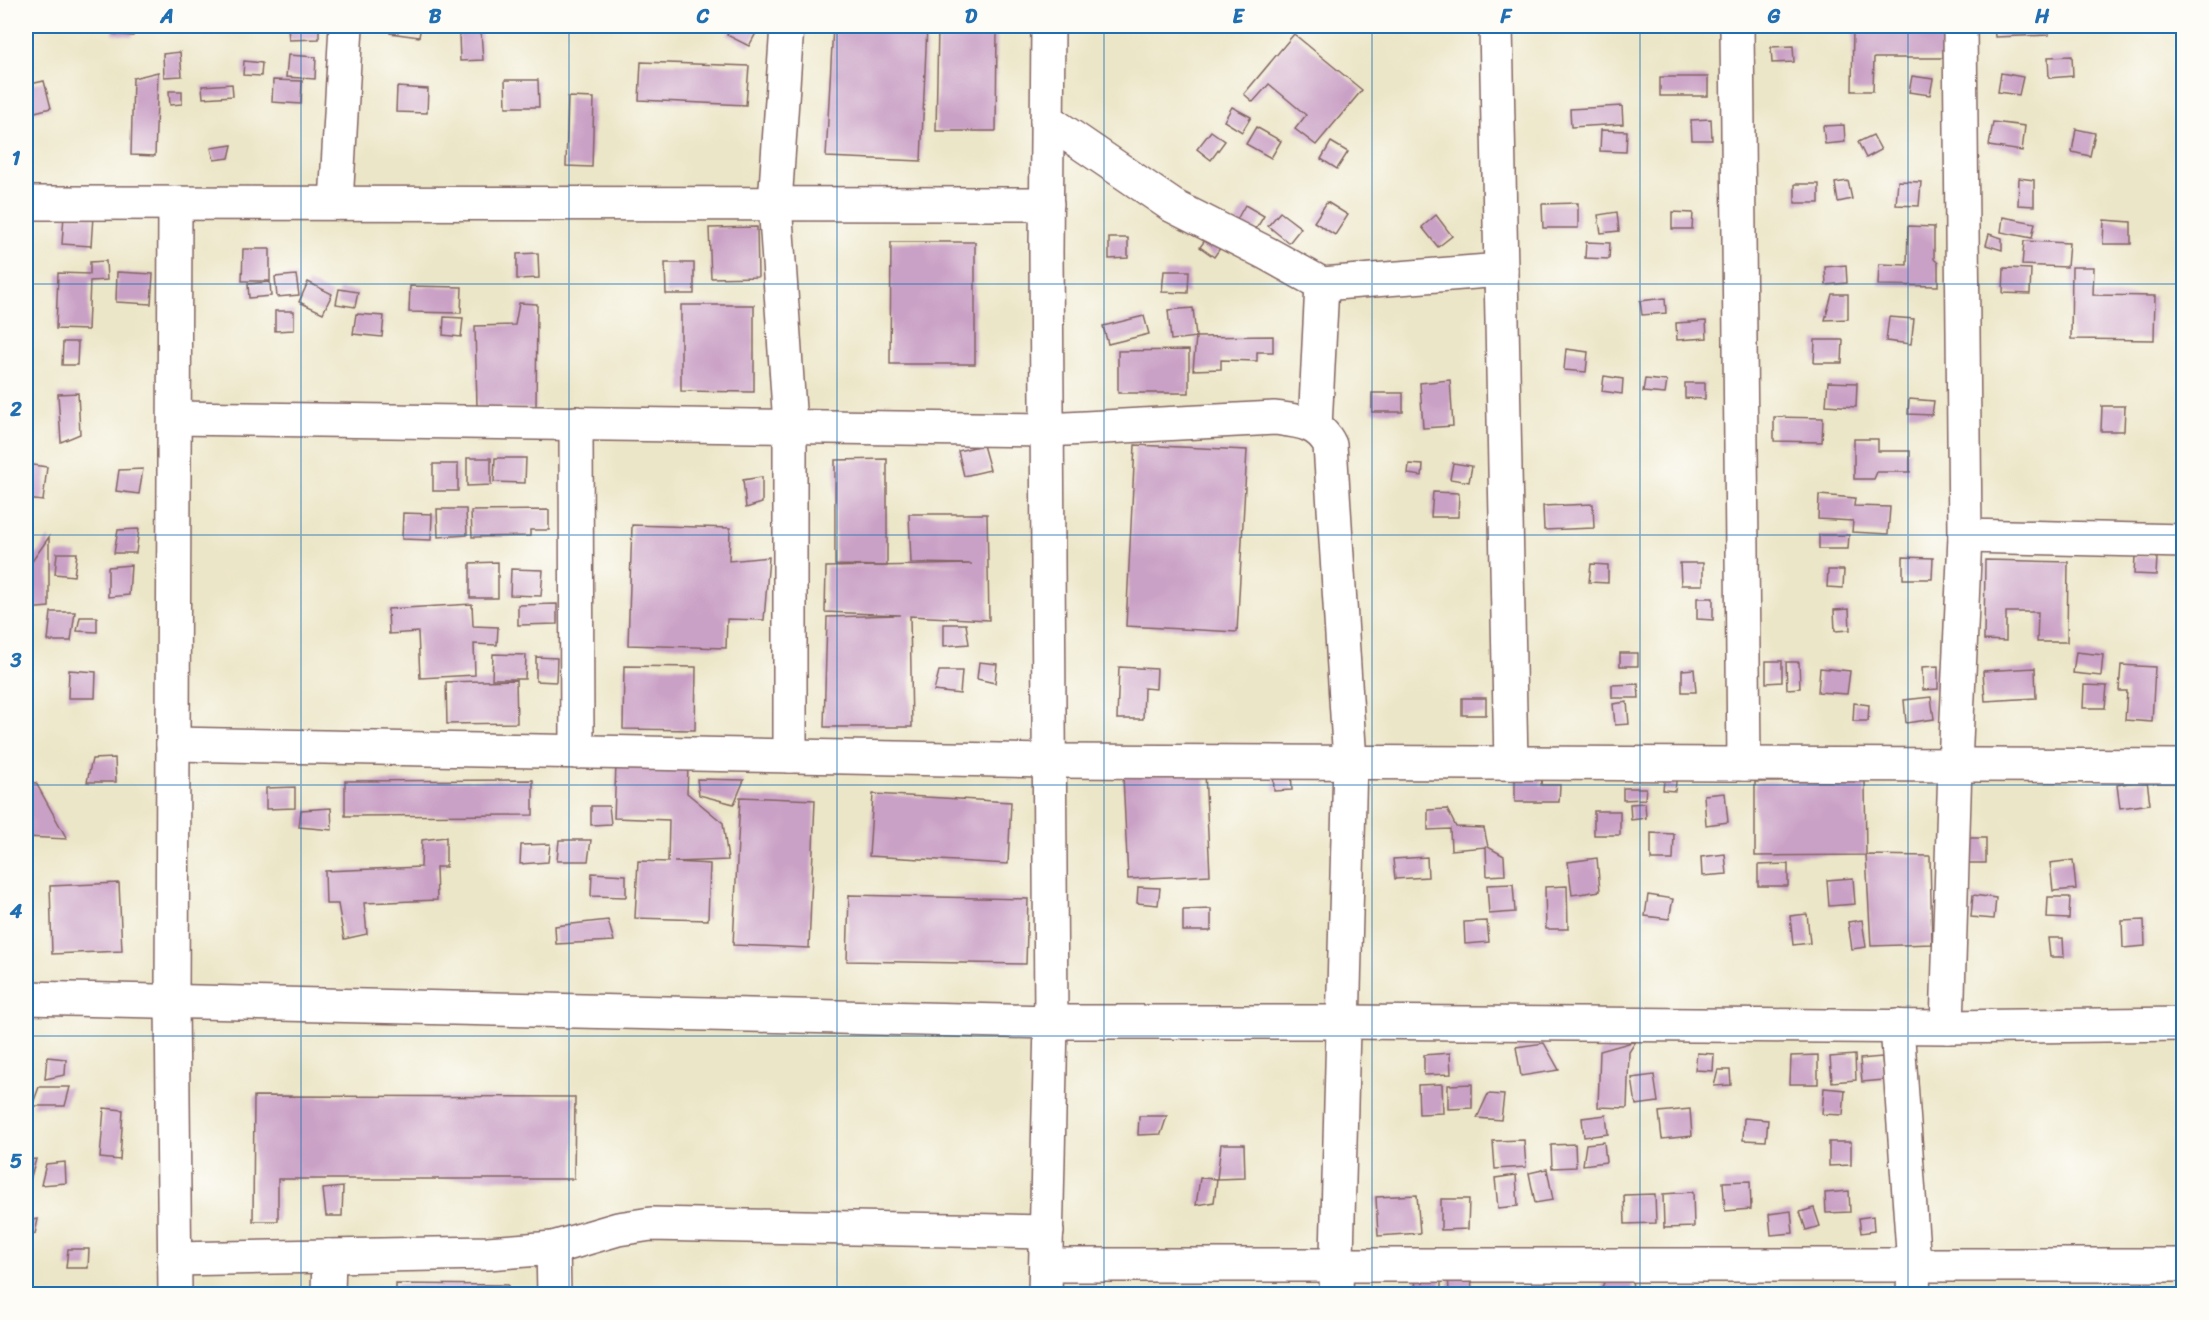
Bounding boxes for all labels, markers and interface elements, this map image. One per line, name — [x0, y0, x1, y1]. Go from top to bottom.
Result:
text: A — [159, 0, 174, 34]
text: B — [429, 0, 442, 34]
text: C — [696, 0, 710, 34]
text: D — [965, 0, 978, 34]
text: E — [1232, 0, 1245, 34]
text: F — [1500, 0, 1513, 34]
text: G — [1767, 0, 1781, 34]
text: H — [2034, 0, 2050, 34]
text: 1 — [12, 141, 21, 176]
text: 2 — [9, 392, 22, 427]
text: 3 — [10, 643, 22, 678]
text: 4 — [9, 894, 23, 929]
text: 5 — [10, 1144, 22, 1179]

